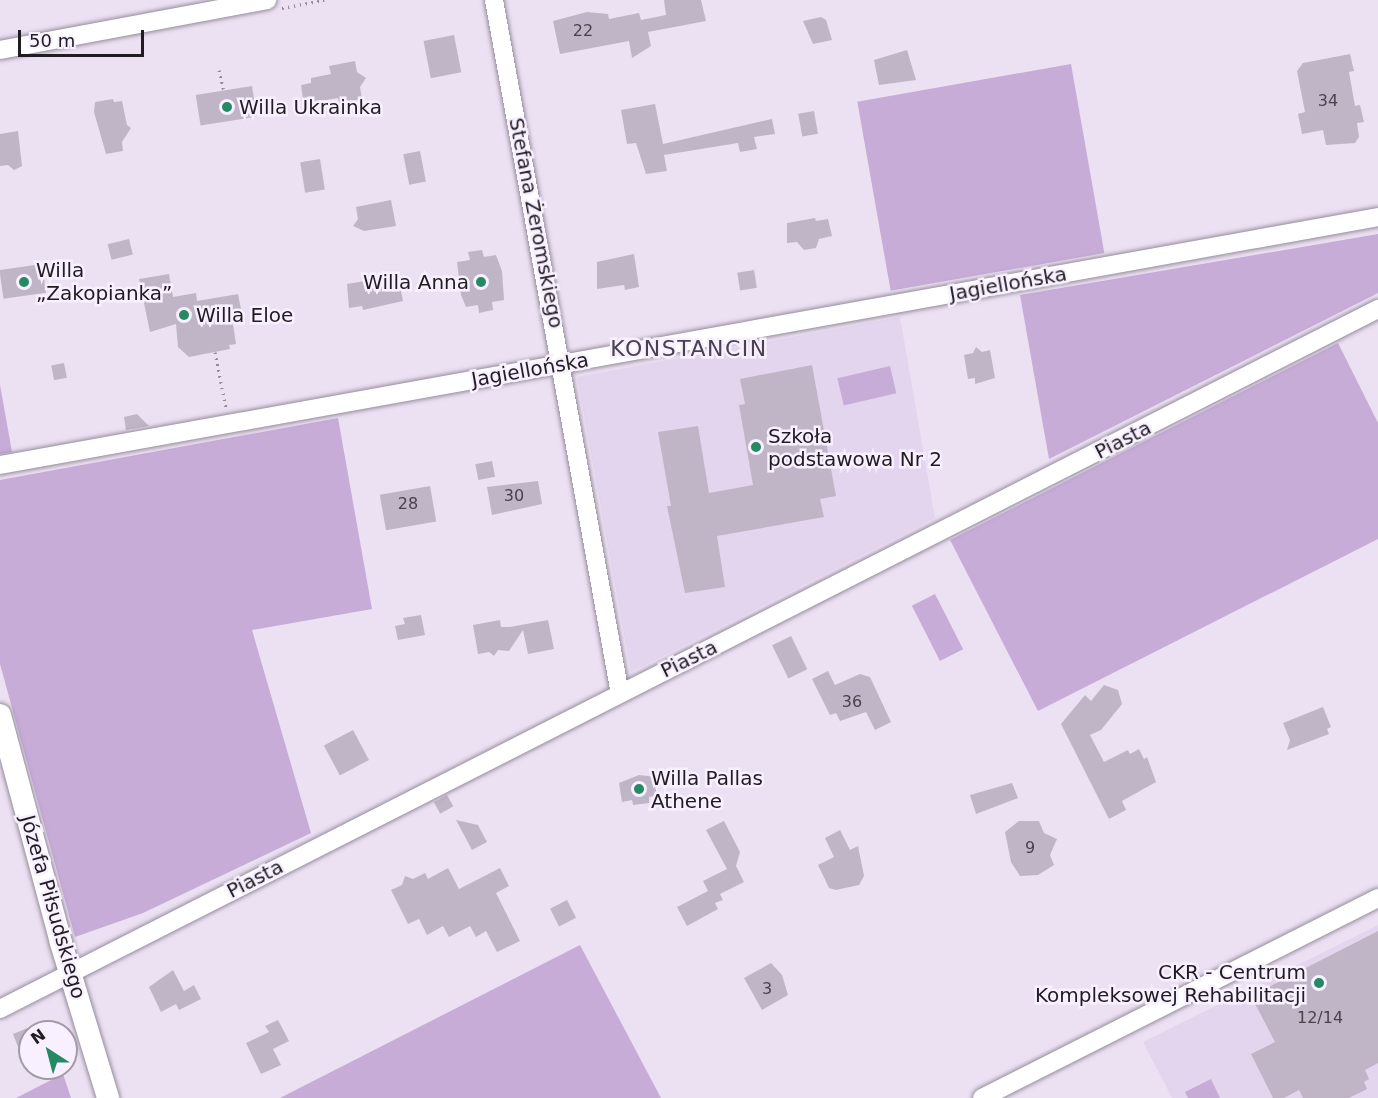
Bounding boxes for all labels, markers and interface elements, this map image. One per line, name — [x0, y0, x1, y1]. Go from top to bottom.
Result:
scale bar — [21, 18, 147, 56]
house number: 22 — [573, 21, 593, 41]
text: 50 m — [29, 30, 75, 51]
house number: 34 — [1318, 91, 1338, 111]
place label: Willa Ukrainka — [239, 95, 382, 119]
marker: Willa Ukrainka — [220, 100, 234, 114]
street label: Stefana Żeromskiego — [504, 116, 568, 330]
place label: Willa „Zakopianka” — [36, 258, 172, 305]
street label: Jagiellońska — [947, 262, 1069, 306]
place label: Willa Anna — [363, 270, 469, 294]
marker: Willa „Zakopianka” — [17, 275, 31, 289]
marker: Willa Anna — [474, 275, 488, 289]
place label: Willa Eloe — [196, 303, 293, 327]
marker: Willa Eloe — [177, 308, 191, 322]
district label: KONSTANCIN — [610, 336, 768, 362]
street label: Jagiellońska — [469, 348, 591, 392]
street label: Piasta — [1091, 416, 1155, 464]
place label: Szkoła podstawowa Nr 2 — [768, 424, 942, 471]
marker: Szkoła podstawowa Nr 2 — [749, 440, 763, 454]
house number: 30 — [504, 486, 524, 506]
house number: 28 — [398, 494, 418, 514]
street label: Piasta — [657, 635, 721, 683]
house number: 36 — [842, 692, 862, 712]
place label: Willa Pallas Athene — [651, 766, 763, 813]
marker: Willa Pallas Athene — [632, 782, 646, 796]
street label: Józefa Piłsudskiego — [15, 812, 91, 1002]
house number: 9 — [1025, 838, 1035, 858]
street label: Piasta — [223, 855, 287, 903]
place label: CKR - Centrum Kompleksowej Rehabilitacji — [1035, 960, 1306, 1007]
marker: CKR - Centrum Kompleksowej Rehabilitacji — [1310, 974, 1328, 992]
house number: 3 — [762, 979, 772, 999]
house number: 12/14 — [1297, 1008, 1343, 1028]
north arrow — [18, 1020, 78, 1080]
text: N — [27, 1025, 49, 1048]

